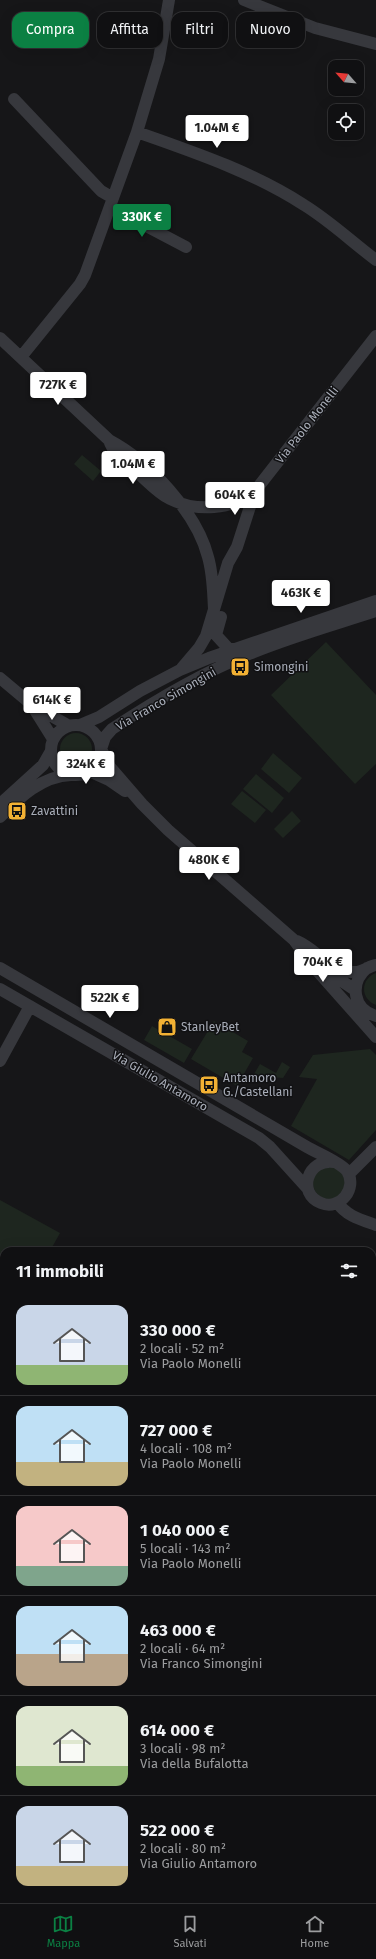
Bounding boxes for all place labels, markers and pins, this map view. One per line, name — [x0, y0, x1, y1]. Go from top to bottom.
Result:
pin: 1.04M € — [180, 115, 254, 149]
pin: 330K € — [109, 204, 175, 238]
pin: 727K € — [25, 372, 91, 406]
pin: 1.04M € — [96, 451, 170, 485]
pin: 604K € — [202, 482, 268, 516]
pin: 463K € — [268, 580, 334, 614]
bus stop icon: Simongini — [229, 656, 251, 678]
place label: Simongini — [254, 660, 308, 674]
pin: 614K € — [19, 687, 85, 721]
pin: 324K € — [53, 751, 119, 785]
bus stop icon: Zavattini — [6, 800, 28, 822]
place label: Zavattini — [31, 804, 78, 818]
pin: 480K € — [176, 847, 242, 881]
pin: 704K € — [290, 949, 356, 983]
pin: 522K € — [77, 985, 143, 1019]
shop icon: StanleyBet — [156, 1016, 178, 1038]
place label: StanleyBet — [181, 1020, 240, 1034]
place label: Antamoro G./Castellani — [223, 1071, 293, 1099]
bus stop icon: Antamoro G./Castellani — [198, 1074, 220, 1096]

